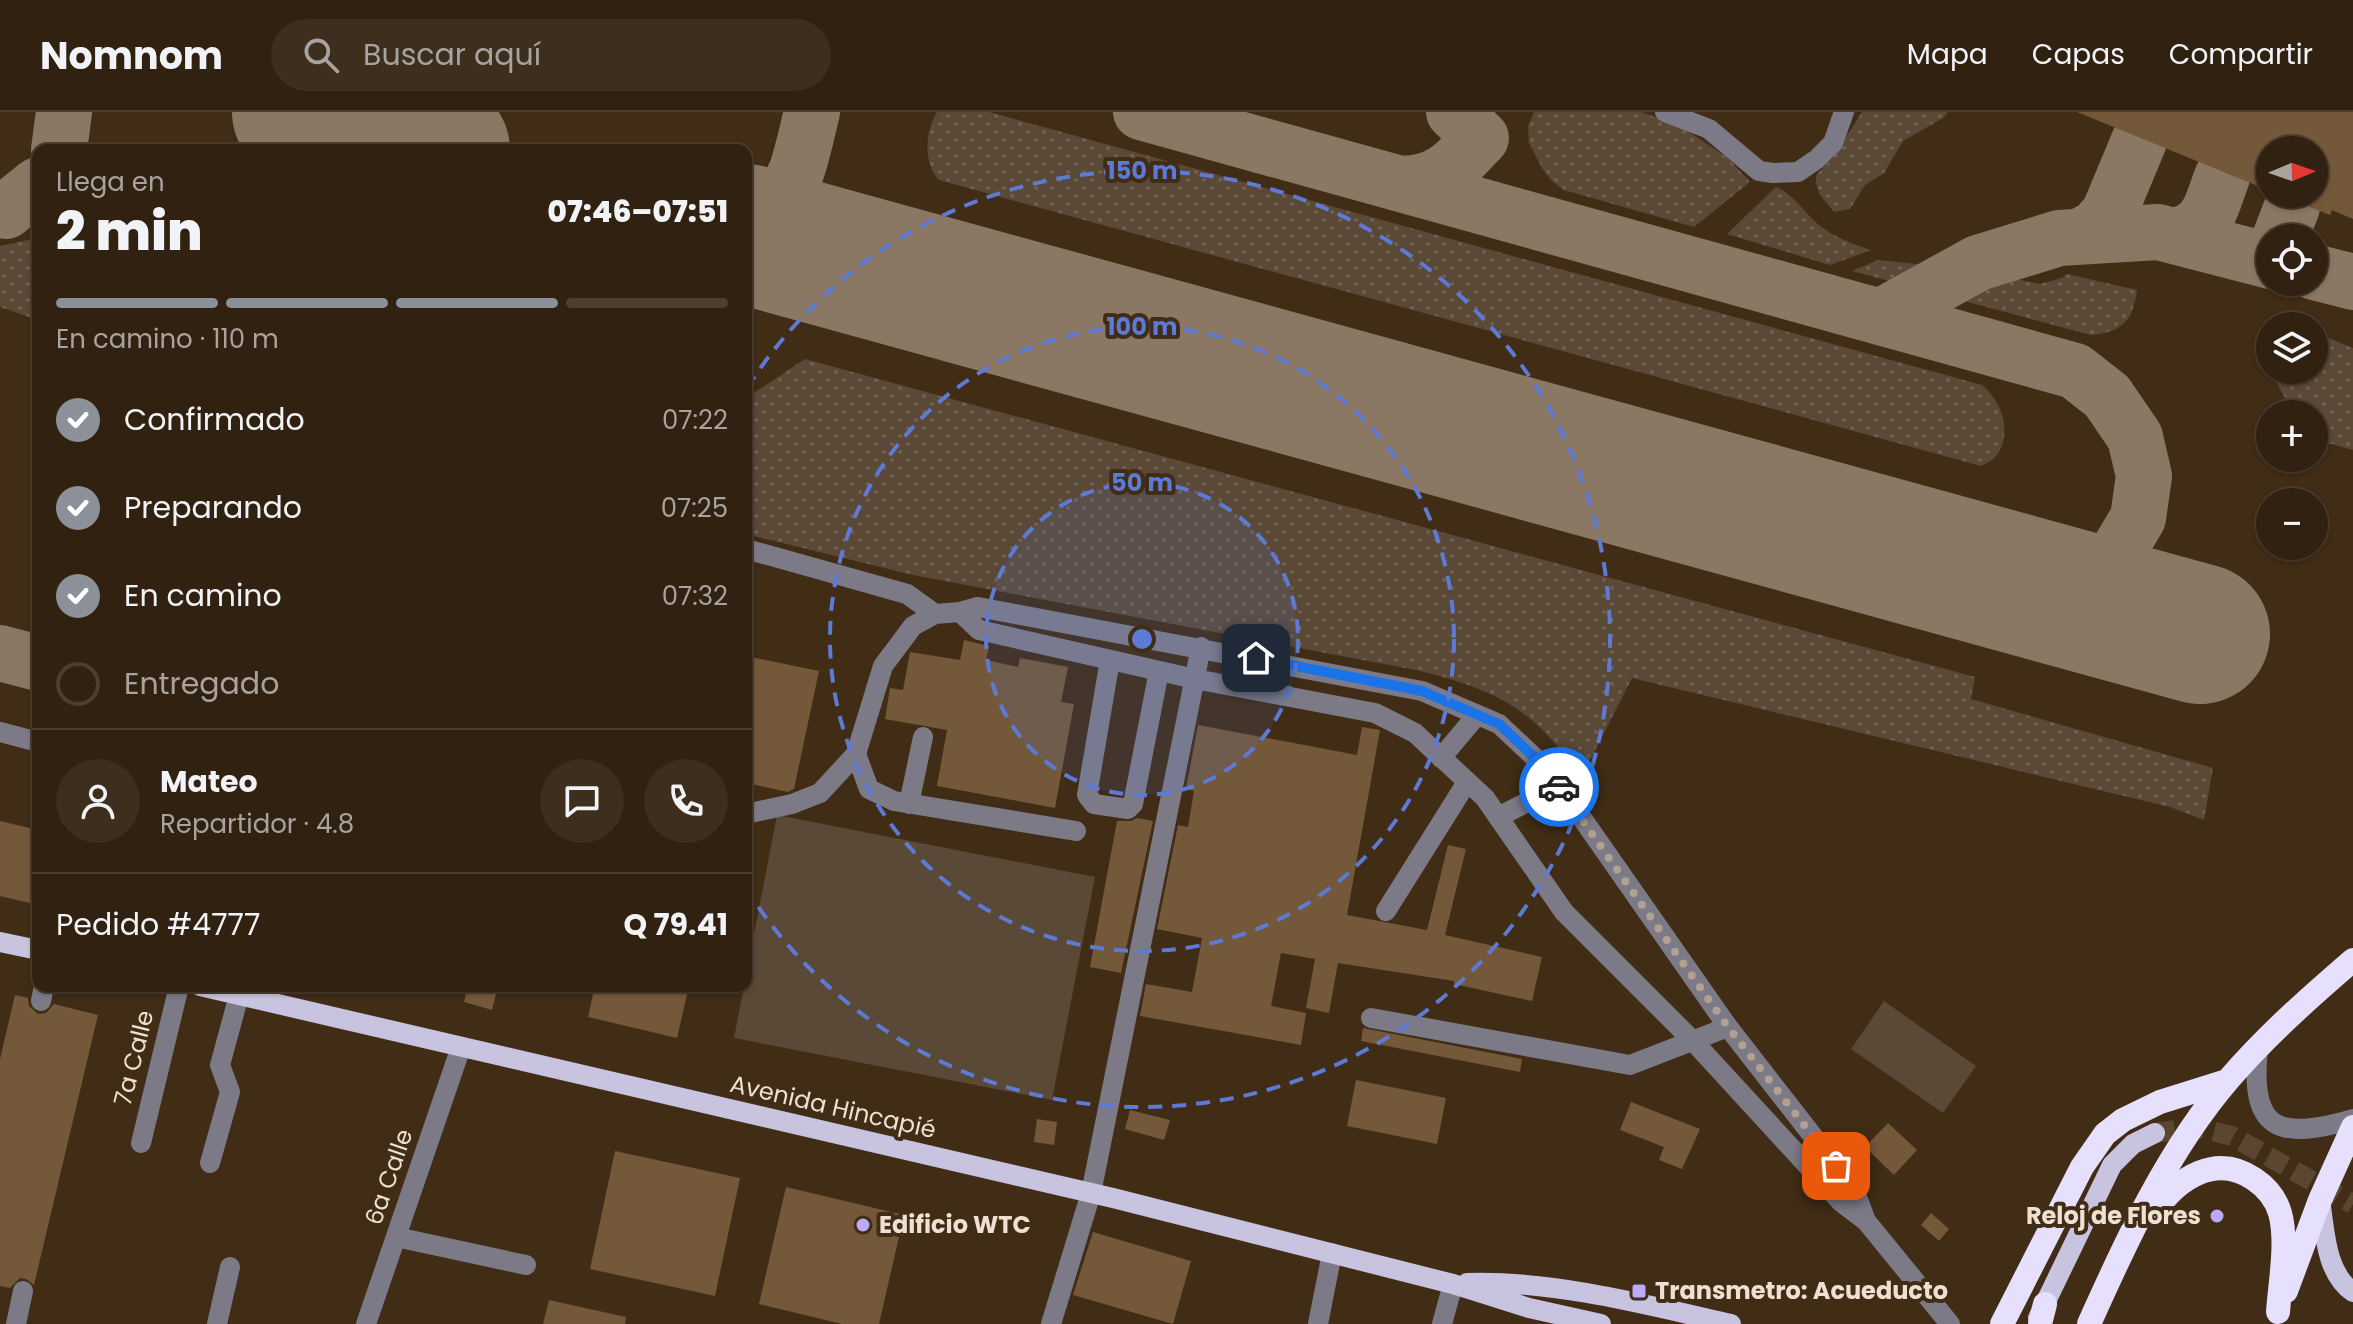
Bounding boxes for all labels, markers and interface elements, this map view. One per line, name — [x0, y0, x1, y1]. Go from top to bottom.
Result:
search box — [271, 19, 831, 91]
text: Nomnom — [40, 29, 223, 82]
icon: search — [299, 33, 343, 77]
text: Buscar aquí — [363, 33, 541, 76]
text: Mapa — [1907, 35, 1988, 74]
text: Capas — [2032, 35, 2125, 74]
text: Compartir — [2169, 35, 2313, 74]
north arrow — [2256, 136, 2328, 208]
map controls — [2256, 136, 2328, 560]
text: 150 m — [1107, 154, 1177, 187]
text: Llega en — [56, 164, 165, 200]
text: 07:46–07:51 — [547, 190, 728, 233]
text: 2 min — [56, 195, 203, 268]
button: locate — [2256, 224, 2328, 296]
text: 100 m — [1107, 310, 1177, 343]
button: layers — [2256, 312, 2328, 384]
text: En camino · 110 m — [56, 321, 279, 357]
icon: check — [56, 398, 100, 442]
text: Confirmado — [124, 398, 305, 441]
button: + — [2256, 400, 2328, 472]
text: 07:22 — [662, 402, 728, 438]
text: 50 m — [1111, 466, 1173, 499]
icon: check — [56, 486, 100, 530]
text: Preparando — [124, 486, 302, 529]
button: − — [2256, 488, 2328, 560]
text: 07:25 — [661, 490, 728, 526]
icon: check — [56, 574, 100, 618]
text: En camino — [124, 574, 282, 617]
text: 07:32 — [662, 578, 728, 614]
pin — [1222, 624, 1290, 692]
centre of rings — [1128, 625, 1156, 653]
icon: home — [1234, 636, 1278, 680]
text: Entregado — [124, 662, 279, 705]
courier — [1519, 747, 1599, 827]
button: person — [56, 759, 140, 843]
button: chat — [540, 759, 624, 843]
button: phone — [644, 759, 728, 843]
text: Mateo — [160, 760, 258, 803]
icon: car — [1537, 765, 1581, 809]
text: Repartidor · 4.8 — [160, 806, 354, 842]
text: Pedido #4777 — [56, 903, 260, 946]
text: Q 79.41 — [623, 903, 728, 946]
street label: 7a Calle — [106, 1007, 161, 1109]
street label: Avenida Hincapié — [727, 1067, 939, 1146]
street label: 6a Calle — [357, 1125, 420, 1229]
pin — [1802, 1132, 1870, 1200]
icon: bag — [1814, 1144, 1858, 1188]
place label: Reloj de Flores — [2026, 1199, 2201, 1232]
marker: Reloj de Flores — [2208, 1207, 2226, 1225]
place label: Edificio WTC — [879, 1208, 1031, 1241]
marker: Edificio WTC — [854, 1216, 872, 1234]
place label: Transmetro: Acueducto — [1655, 1274, 1948, 1307]
marker: Transmetro: Acueducto — [1630, 1282, 1648, 1300]

